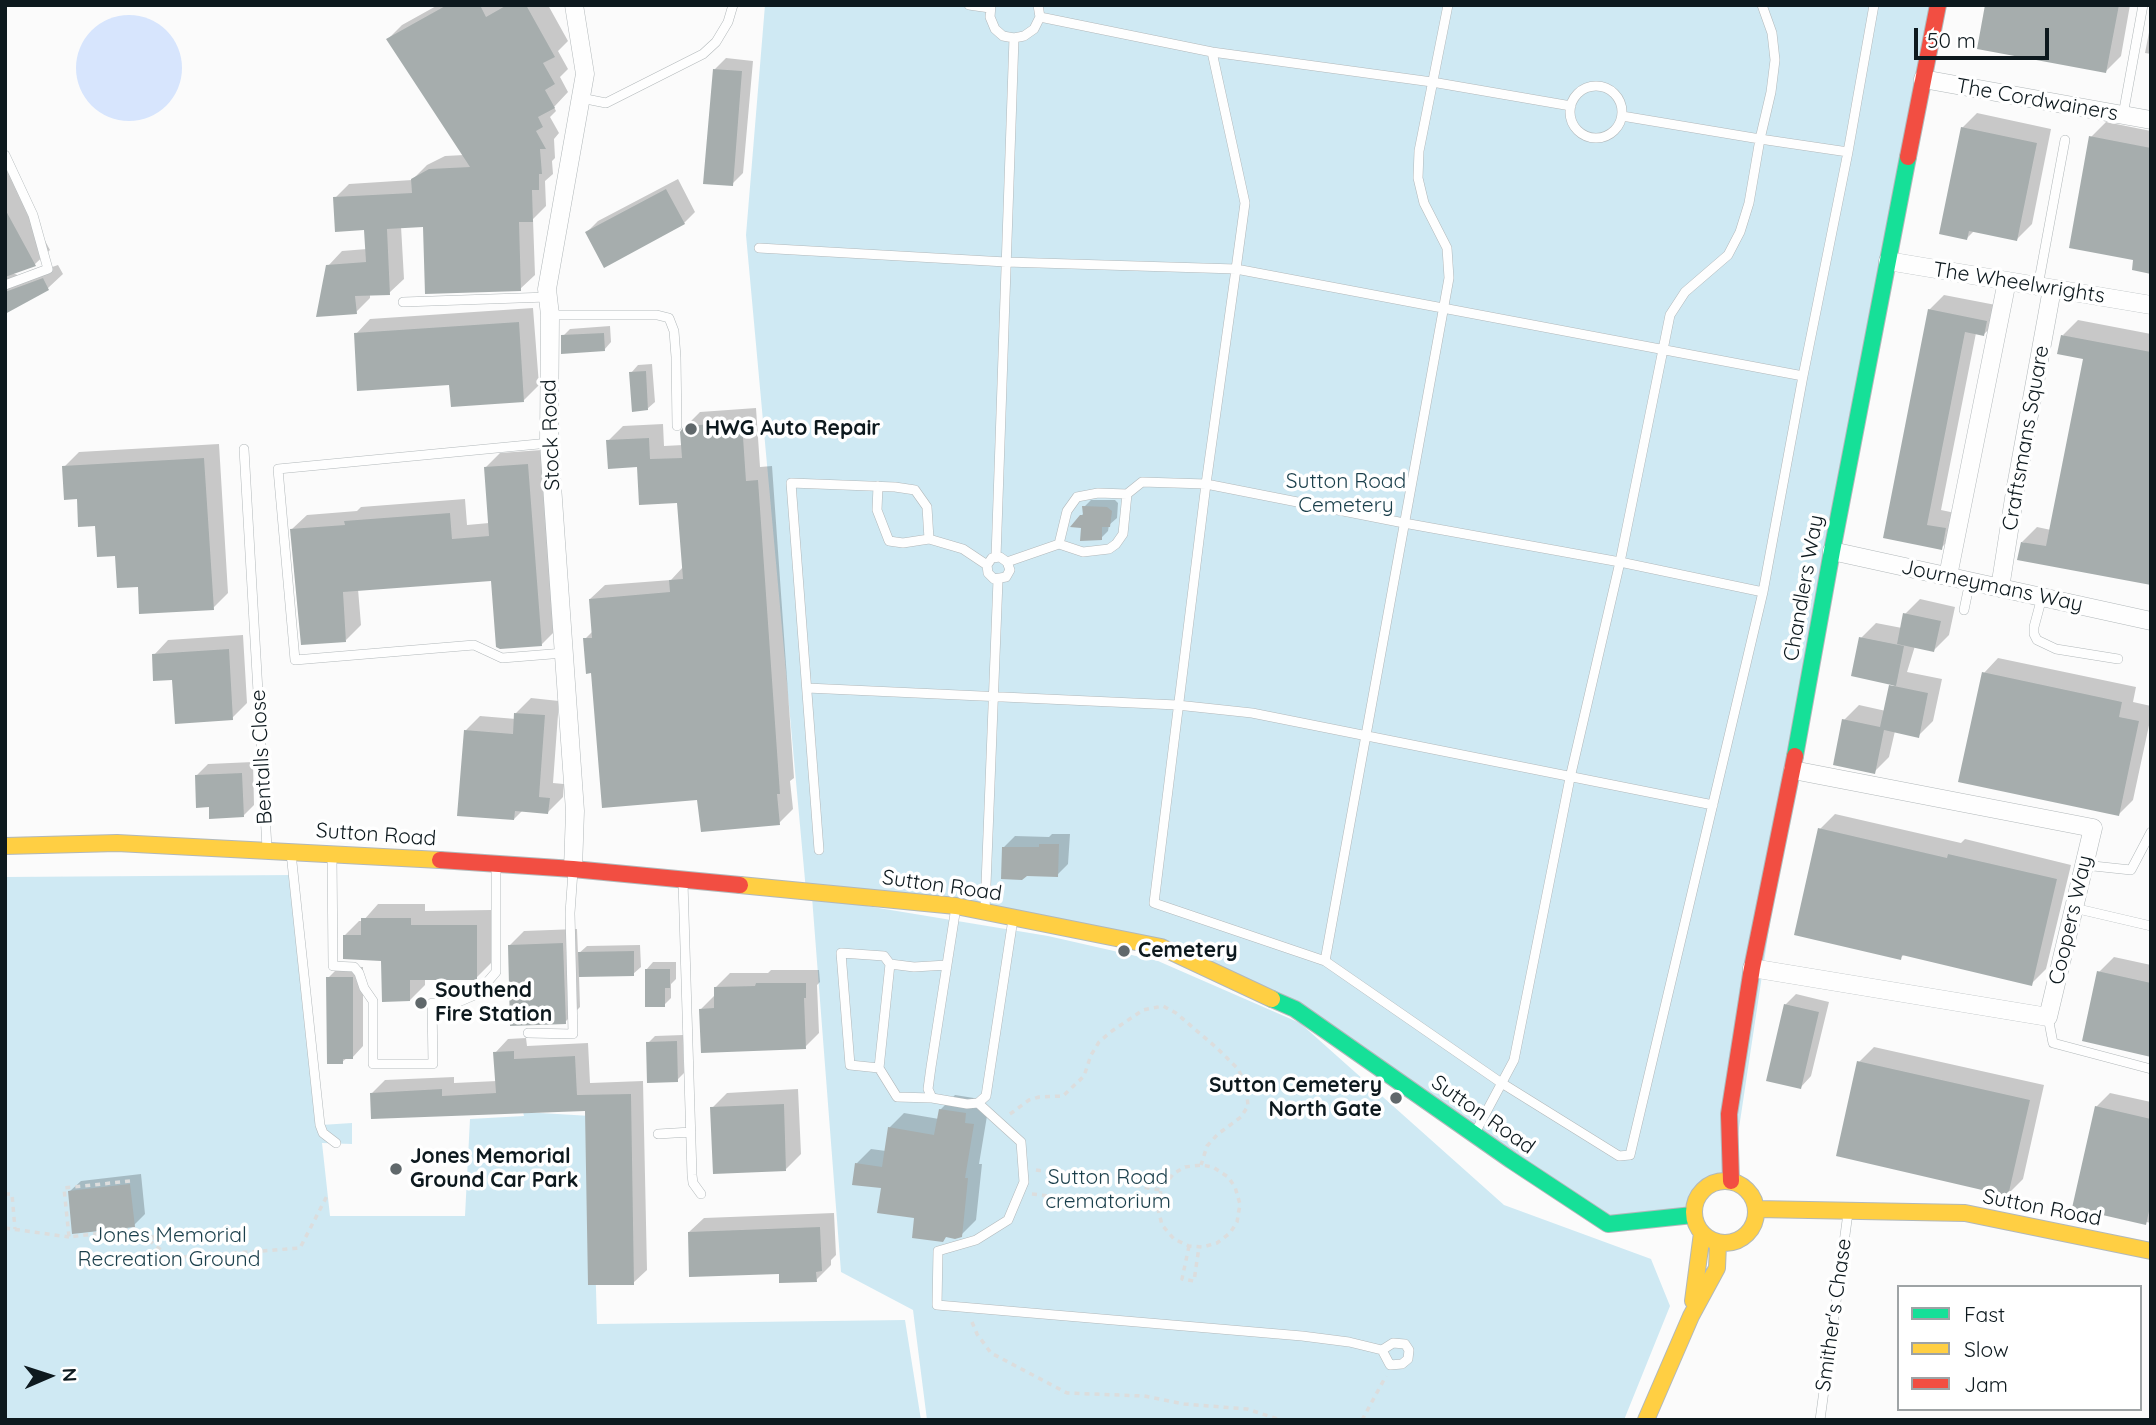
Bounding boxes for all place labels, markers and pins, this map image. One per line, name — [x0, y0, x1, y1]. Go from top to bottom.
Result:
place label: HWG Auto Repair — [705, 416, 880, 442]
marker: HWG Auto Repair — [683, 421, 699, 437]
place label: Cemetery — [1138, 938, 1238, 964]
marker: Cemetery — [1116, 943, 1132, 959]
place label: Southend Fire Station — [435, 978, 552, 1028]
marker: Southend Fire Station — [413, 995, 429, 1011]
place label: Sutton Cemetery North Gate — [1209, 1073, 1382, 1123]
marker: Sutton Cemetery North Gate — [1388, 1090, 1404, 1106]
place label: Jones Memorial Ground Car Park — [410, 1144, 578, 1194]
marker: Jones Memorial Ground Car Park — [388, 1161, 404, 1177]

